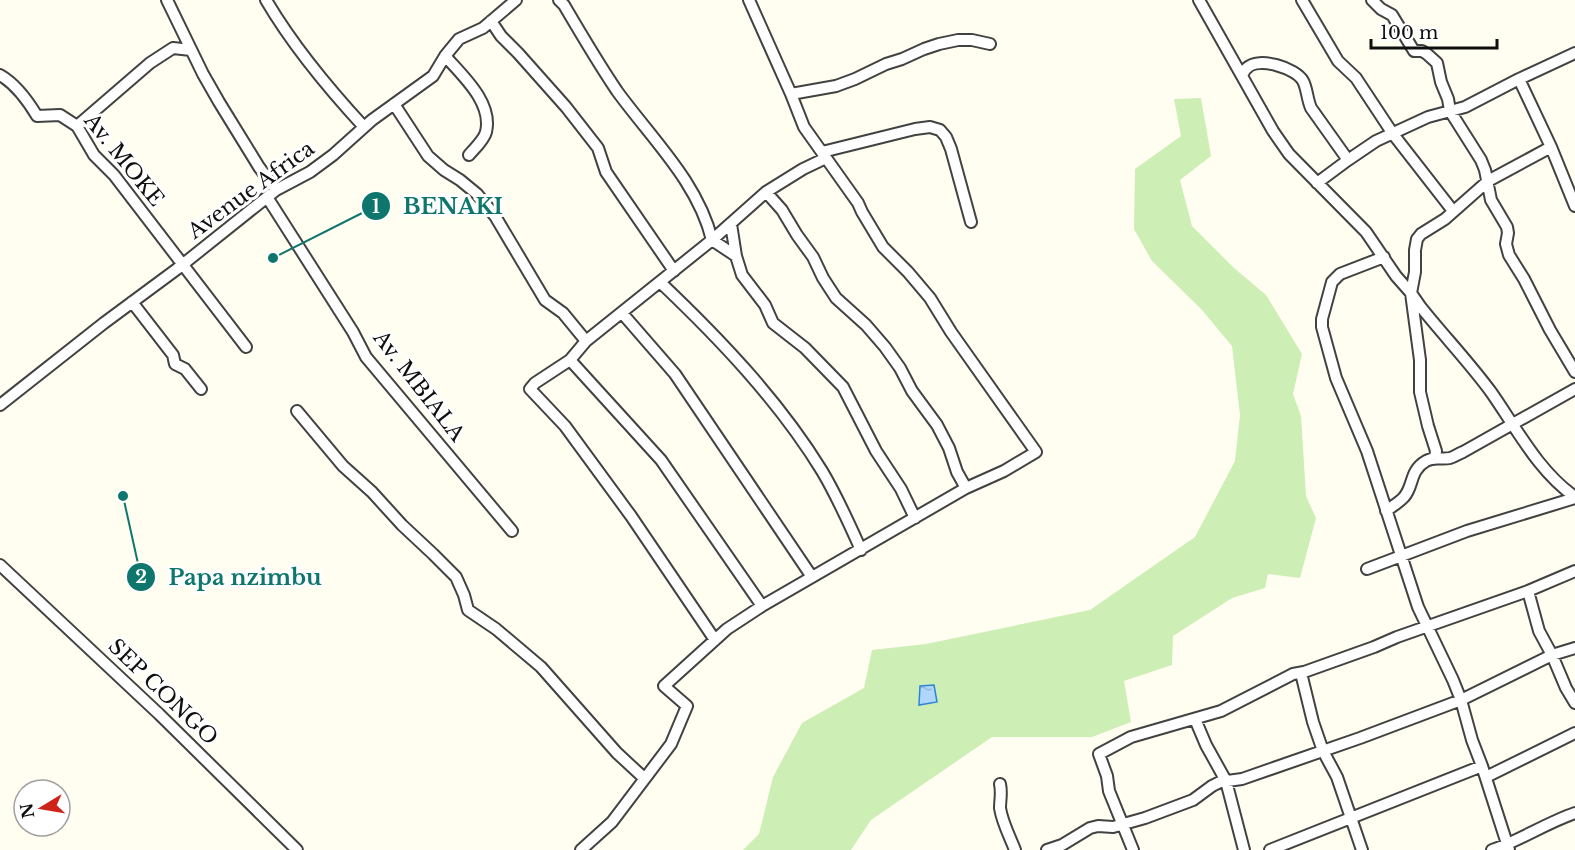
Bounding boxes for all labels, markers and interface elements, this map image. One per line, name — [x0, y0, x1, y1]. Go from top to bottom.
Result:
scale bar — [1371, 12, 1497, 50]
text: 100 m — [1380, 22, 1438, 44]
street label: Av. MOKE — [78, 107, 169, 212]
street label: Avenue Africa — [182, 135, 320, 245]
callout: BENAKI — [361, 186, 515, 226]
text: BENAKI — [403, 193, 503, 220]
text: 1 — [372, 196, 380, 218]
street label: Av. MBIALA — [367, 325, 471, 447]
callout: Papa nzimbu — [126, 557, 333, 597]
text: Papa nzimbu — [168, 564, 322, 591]
text: 2 — [135, 566, 147, 588]
street label: SEP CONGO — [103, 633, 223, 751]
north arrow — [12, 778, 72, 838]
text: N — [16, 802, 39, 820]

